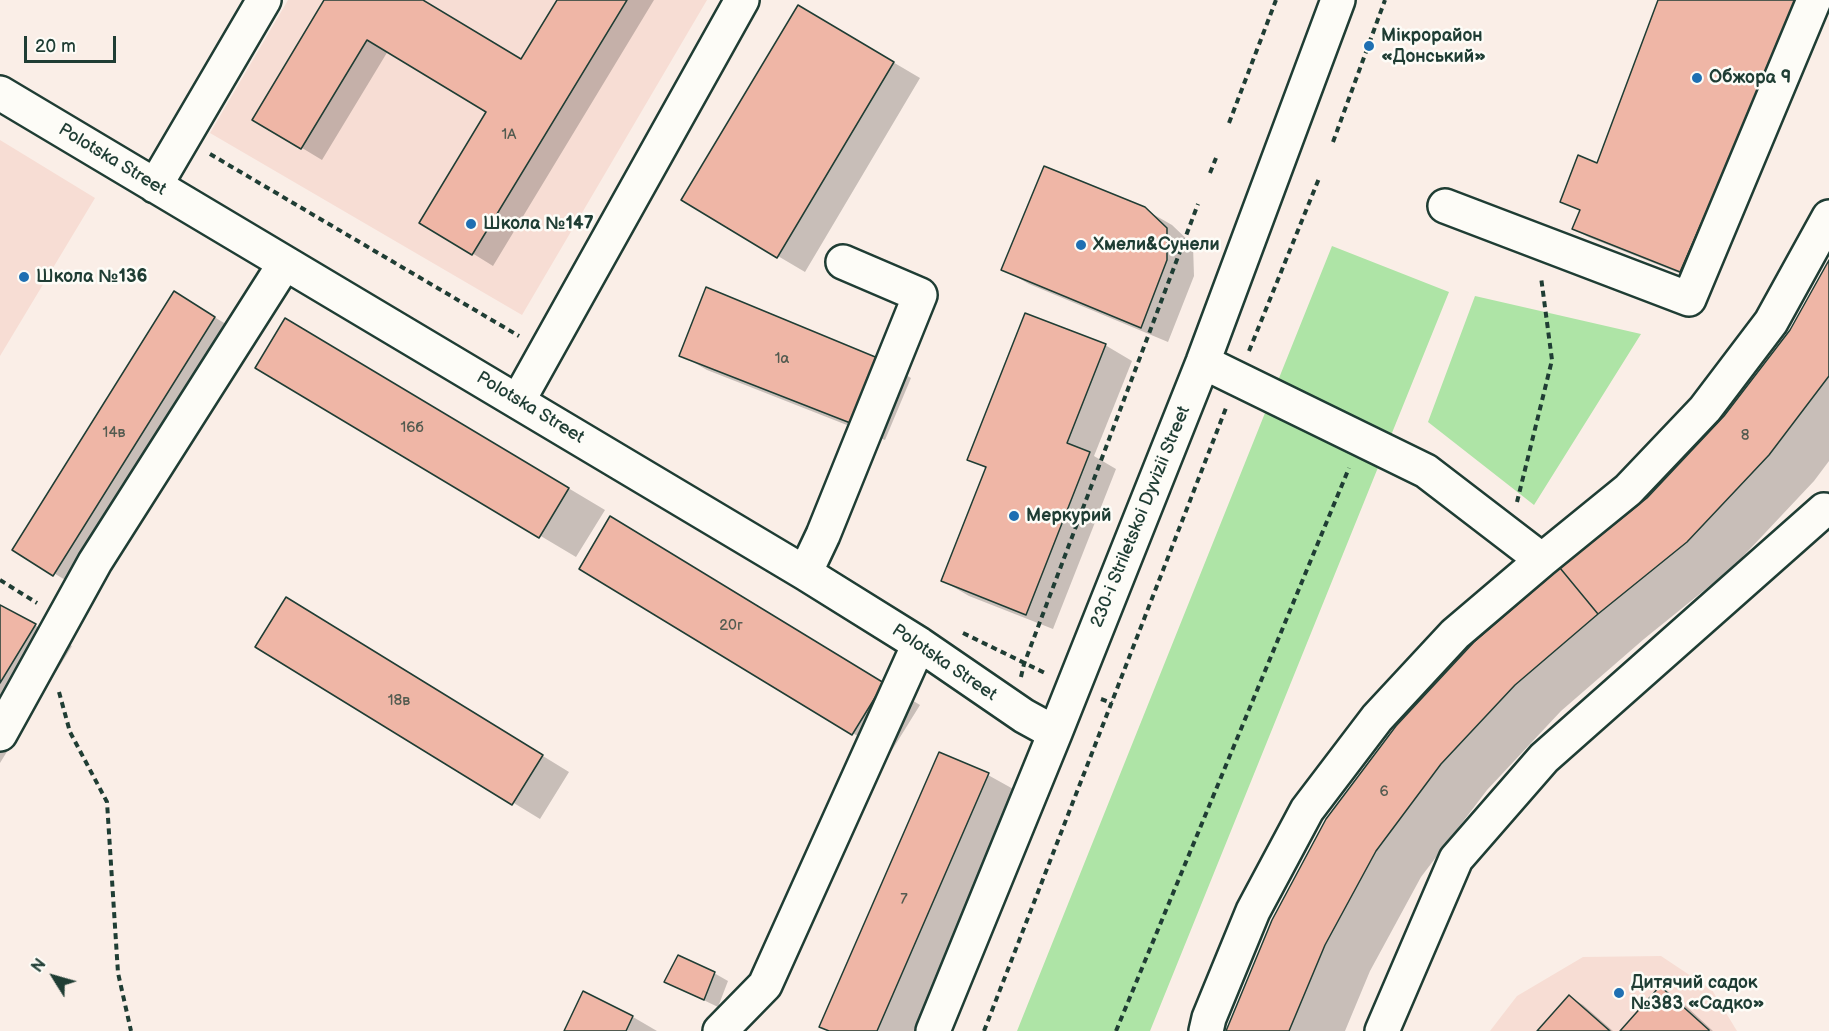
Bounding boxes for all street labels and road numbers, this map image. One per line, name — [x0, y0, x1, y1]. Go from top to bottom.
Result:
street label: Polotska Street — [54, 119, 170, 201]
street label: Polotska Street — [472, 367, 588, 449]
street label: 230-i Striletskoi Dyvizii Street — [1087, 403, 1195, 631]
street label: Polotska Street — [887, 620, 1001, 706]

